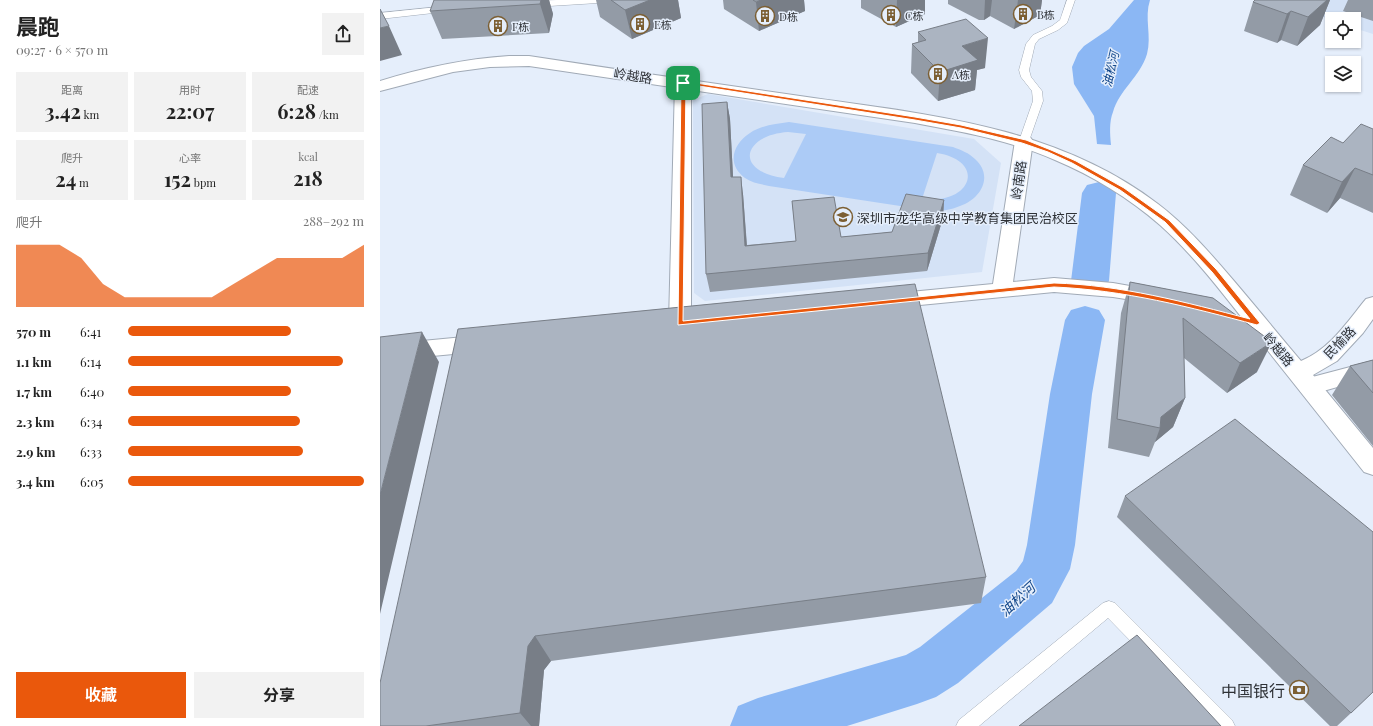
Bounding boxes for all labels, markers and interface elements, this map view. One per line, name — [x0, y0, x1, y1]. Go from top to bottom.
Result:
building icon: B栋 — [1012, 3, 1034, 25]
building icon: C栋 — [880, 4, 902, 26]
building icon: D栋 — [754, 5, 776, 27]
place label: B栋 — [1037, 7, 1055, 22]
place label: C栋 — [905, 8, 924, 23]
place label: D栋 — [779, 9, 798, 24]
text: 晨跑 — [16, 11, 60, 41]
map controls — [1325, 12, 1361, 92]
button: locate — [1325, 12, 1361, 48]
button: share — [322, 13, 364, 55]
building icon: E栋 — [629, 13, 651, 35]
building icon: F栋 — [487, 15, 509, 37]
place label: E栋 — [654, 17, 672, 32]
place label: F栋 — [512, 19, 529, 34]
text: 09:27 · 6 × 570 m — [16, 41, 108, 58]
water label: 油松河 — [1098, 48, 1122, 88]
button: layers — [1325, 56, 1361, 92]
building icon: A栋 — [927, 63, 949, 85]
street label: 岭越路 — [612, 64, 654, 86]
pin — [666, 66, 700, 100]
place label: A栋 — [951, 67, 970, 82]
icon: arrive — [672, 72, 694, 94]
text: 距离 — [61, 82, 83, 97]
text: 用时 — [179, 82, 201, 97]
text: 配速 — [297, 82, 319, 97]
text: 3.42 — [45, 97, 81, 124]
text: 22:07 — [166, 97, 214, 124]
text: 6:28 — [277, 97, 316, 124]
text: km — [81, 107, 99, 122]
text: /km — [316, 107, 339, 122]
text: kcal — [298, 149, 318, 164]
text: 爬升 — [61, 150, 83, 165]
text: 心率 — [179, 150, 201, 165]
street label: 岭南路 — [1007, 159, 1029, 201]
text: 218 — [293, 164, 323, 191]
text: 24 — [55, 165, 76, 192]
text: 152 — [164, 165, 191, 192]
text: m — [76, 175, 89, 190]
text: bpm — [191, 175, 216, 190]
school or university icon: 深圳市龙华高级中学教育集团民治校区 — [832, 206, 854, 228]
place label: 深圳市龙华高级中学教育集团民治校区 — [857, 209, 1078, 226]
text: 288–292 m — [303, 212, 364, 229]
text: 爬升 — [16, 213, 42, 230]
street label: 民愉路 — [1319, 322, 1359, 362]
text: 570 m — [16, 323, 51, 340]
text: 6:41 — [80, 323, 101, 340]
street label: 岭越路 — [1260, 329, 1298, 369]
text: 1.1 km — [16, 353, 52, 370]
text: 6:14 — [80, 353, 101, 370]
text: 1.7 km — [16, 383, 52, 400]
text: 6:40 — [80, 383, 104, 400]
text: 2.3 km — [16, 413, 54, 430]
text: 6:34 — [80, 413, 102, 430]
text: 2.9 km — [16, 443, 56, 460]
text: 6:33 — [80, 443, 102, 460]
text: 3.4 km — [16, 473, 55, 490]
text: 6:05 — [80, 473, 103, 490]
water label: 油松河 — [995, 576, 1041, 620]
button: 收藏 — [16, 672, 186, 718]
button: 分享 — [194, 672, 364, 718]
bank icon: 中国银行 — [1288, 679, 1310, 701]
place label: 中国银行 — [1221, 680, 1285, 701]

